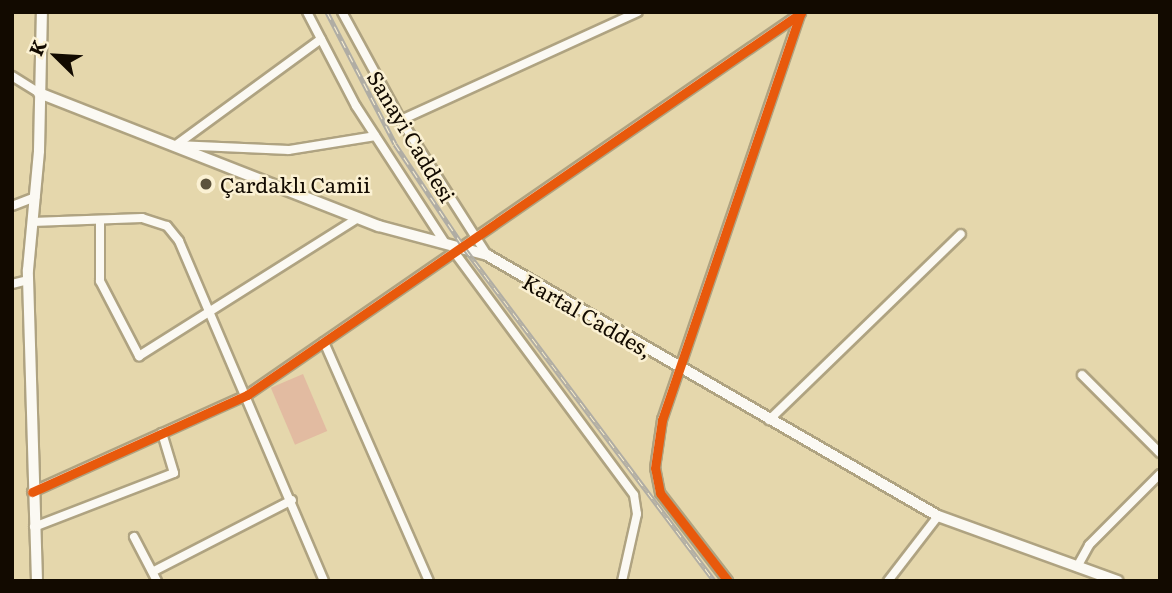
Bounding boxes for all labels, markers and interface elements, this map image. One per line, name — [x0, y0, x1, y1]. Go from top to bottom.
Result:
north arrow — [21, 21, 91, 91]
text: K — [21, 35, 53, 60]
street label: Sanayi Caddesi — [363, 66, 461, 206]
place label: Çardaklı Camii — [220, 171, 370, 197]
marker: Çardaklı Camii — [198, 176, 214, 192]
street label: Kartal Caddes, — [519, 268, 657, 362]

